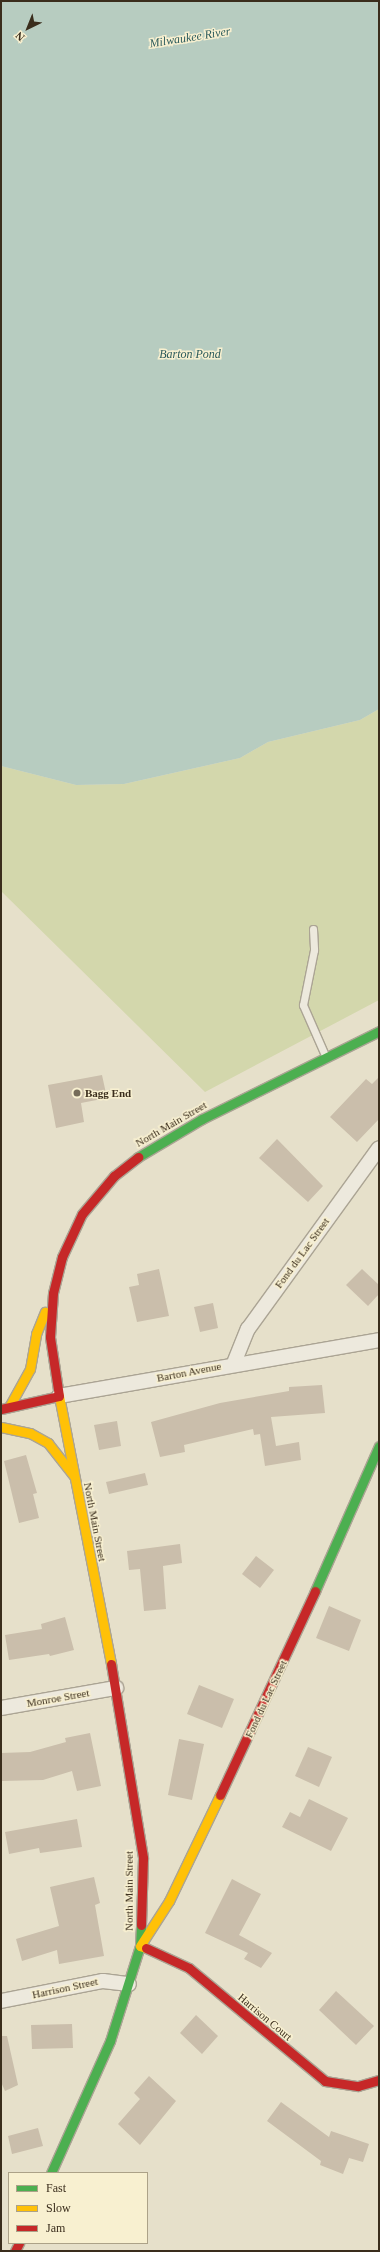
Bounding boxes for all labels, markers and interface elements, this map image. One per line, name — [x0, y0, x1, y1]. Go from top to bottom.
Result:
north arrow — [8, 8, 48, 48]
water label: Milwaukee River — [149, 25, 231, 51]
text: N — [13, 30, 27, 44]
water label: Barton Pond — [159, 348, 221, 362]
place label: Bagg End — [85, 1086, 131, 1100]
marker: Bagg End — [72, 1088, 82, 1098]
street label: North Main Street — [133, 1098, 209, 1150]
street label: Fond du Lac Street — [272, 1215, 332, 1291]
street label: Barton Avenue — [155, 1359, 223, 1385]
street label: North Main Street — [81, 1481, 109, 1563]
street label: Fond du Lac Street — [242, 1658, 290, 1740]
street label: Monroe Street — [26, 1686, 90, 1710]
street label: North Main Street — [122, 1851, 136, 1931]
street label: Harrison Street — [31, 1975, 99, 2001]
street label: Harrison Court — [235, 1991, 295, 2043]
legend — [8, 2172, 148, 2244]
text: Fast — [46, 2181, 66, 2195]
text: Slow — [46, 2201, 71, 2215]
text: Jam — [46, 2221, 65, 2235]

